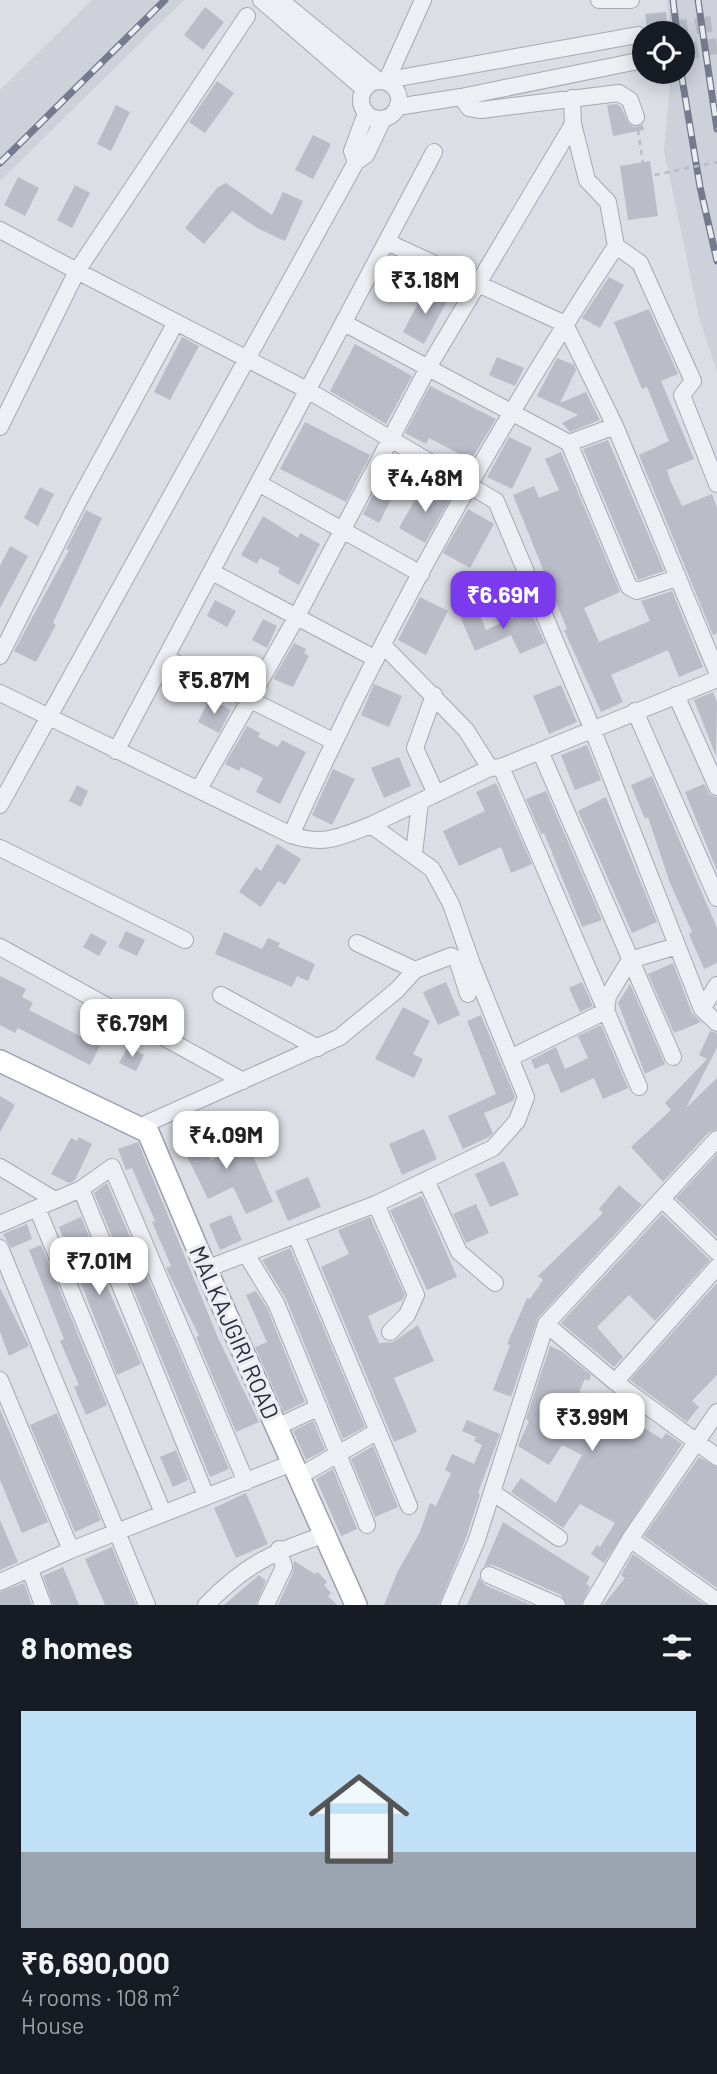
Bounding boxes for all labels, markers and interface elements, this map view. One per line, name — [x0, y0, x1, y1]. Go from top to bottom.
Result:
map controls — [632, 21, 695, 84]
button: locate — [632, 21, 695, 84]
pin: ₹3.18M — [368, 256, 482, 316]
text: ₹3.18M — [391, 265, 459, 293]
pin: ₹4.48M — [368, 454, 482, 514]
text: ₹4.48M — [387, 463, 463, 491]
pin: ₹6.69M — [446, 572, 560, 631]
text: ₹6.69M — [467, 580, 539, 608]
pin: ₹5.87M — [157, 656, 271, 716]
text: ₹5.87M — [178, 665, 250, 693]
pin: ₹6.79M — [75, 1000, 189, 1059]
text: ₹6.79M — [96, 1008, 168, 1036]
pin: ₹4.09M — [169, 1112, 283, 1171]
text: ₹4.09M — [189, 1120, 263, 1148]
pin: ₹7.01M — [42, 1238, 156, 1297]
street label: MALKAJGIRI ROAD — [184, 1241, 286, 1423]
text: ₹7.01M — [66, 1246, 132, 1274]
pin: ₹3.99M — [535, 1394, 649, 1453]
text: ₹3.99M — [556, 1402, 628, 1430]
icon: filters — [658, 1628, 696, 1666]
text: 8 homes — [21, 1629, 132, 1665]
icon: home — [296, 1756, 422, 1882]
text: ₹6,690,000 — [21, 1944, 170, 1980]
text: 4 rooms · 108 m² — [21, 1983, 180, 2011]
text: House — [21, 2011, 84, 2039]

